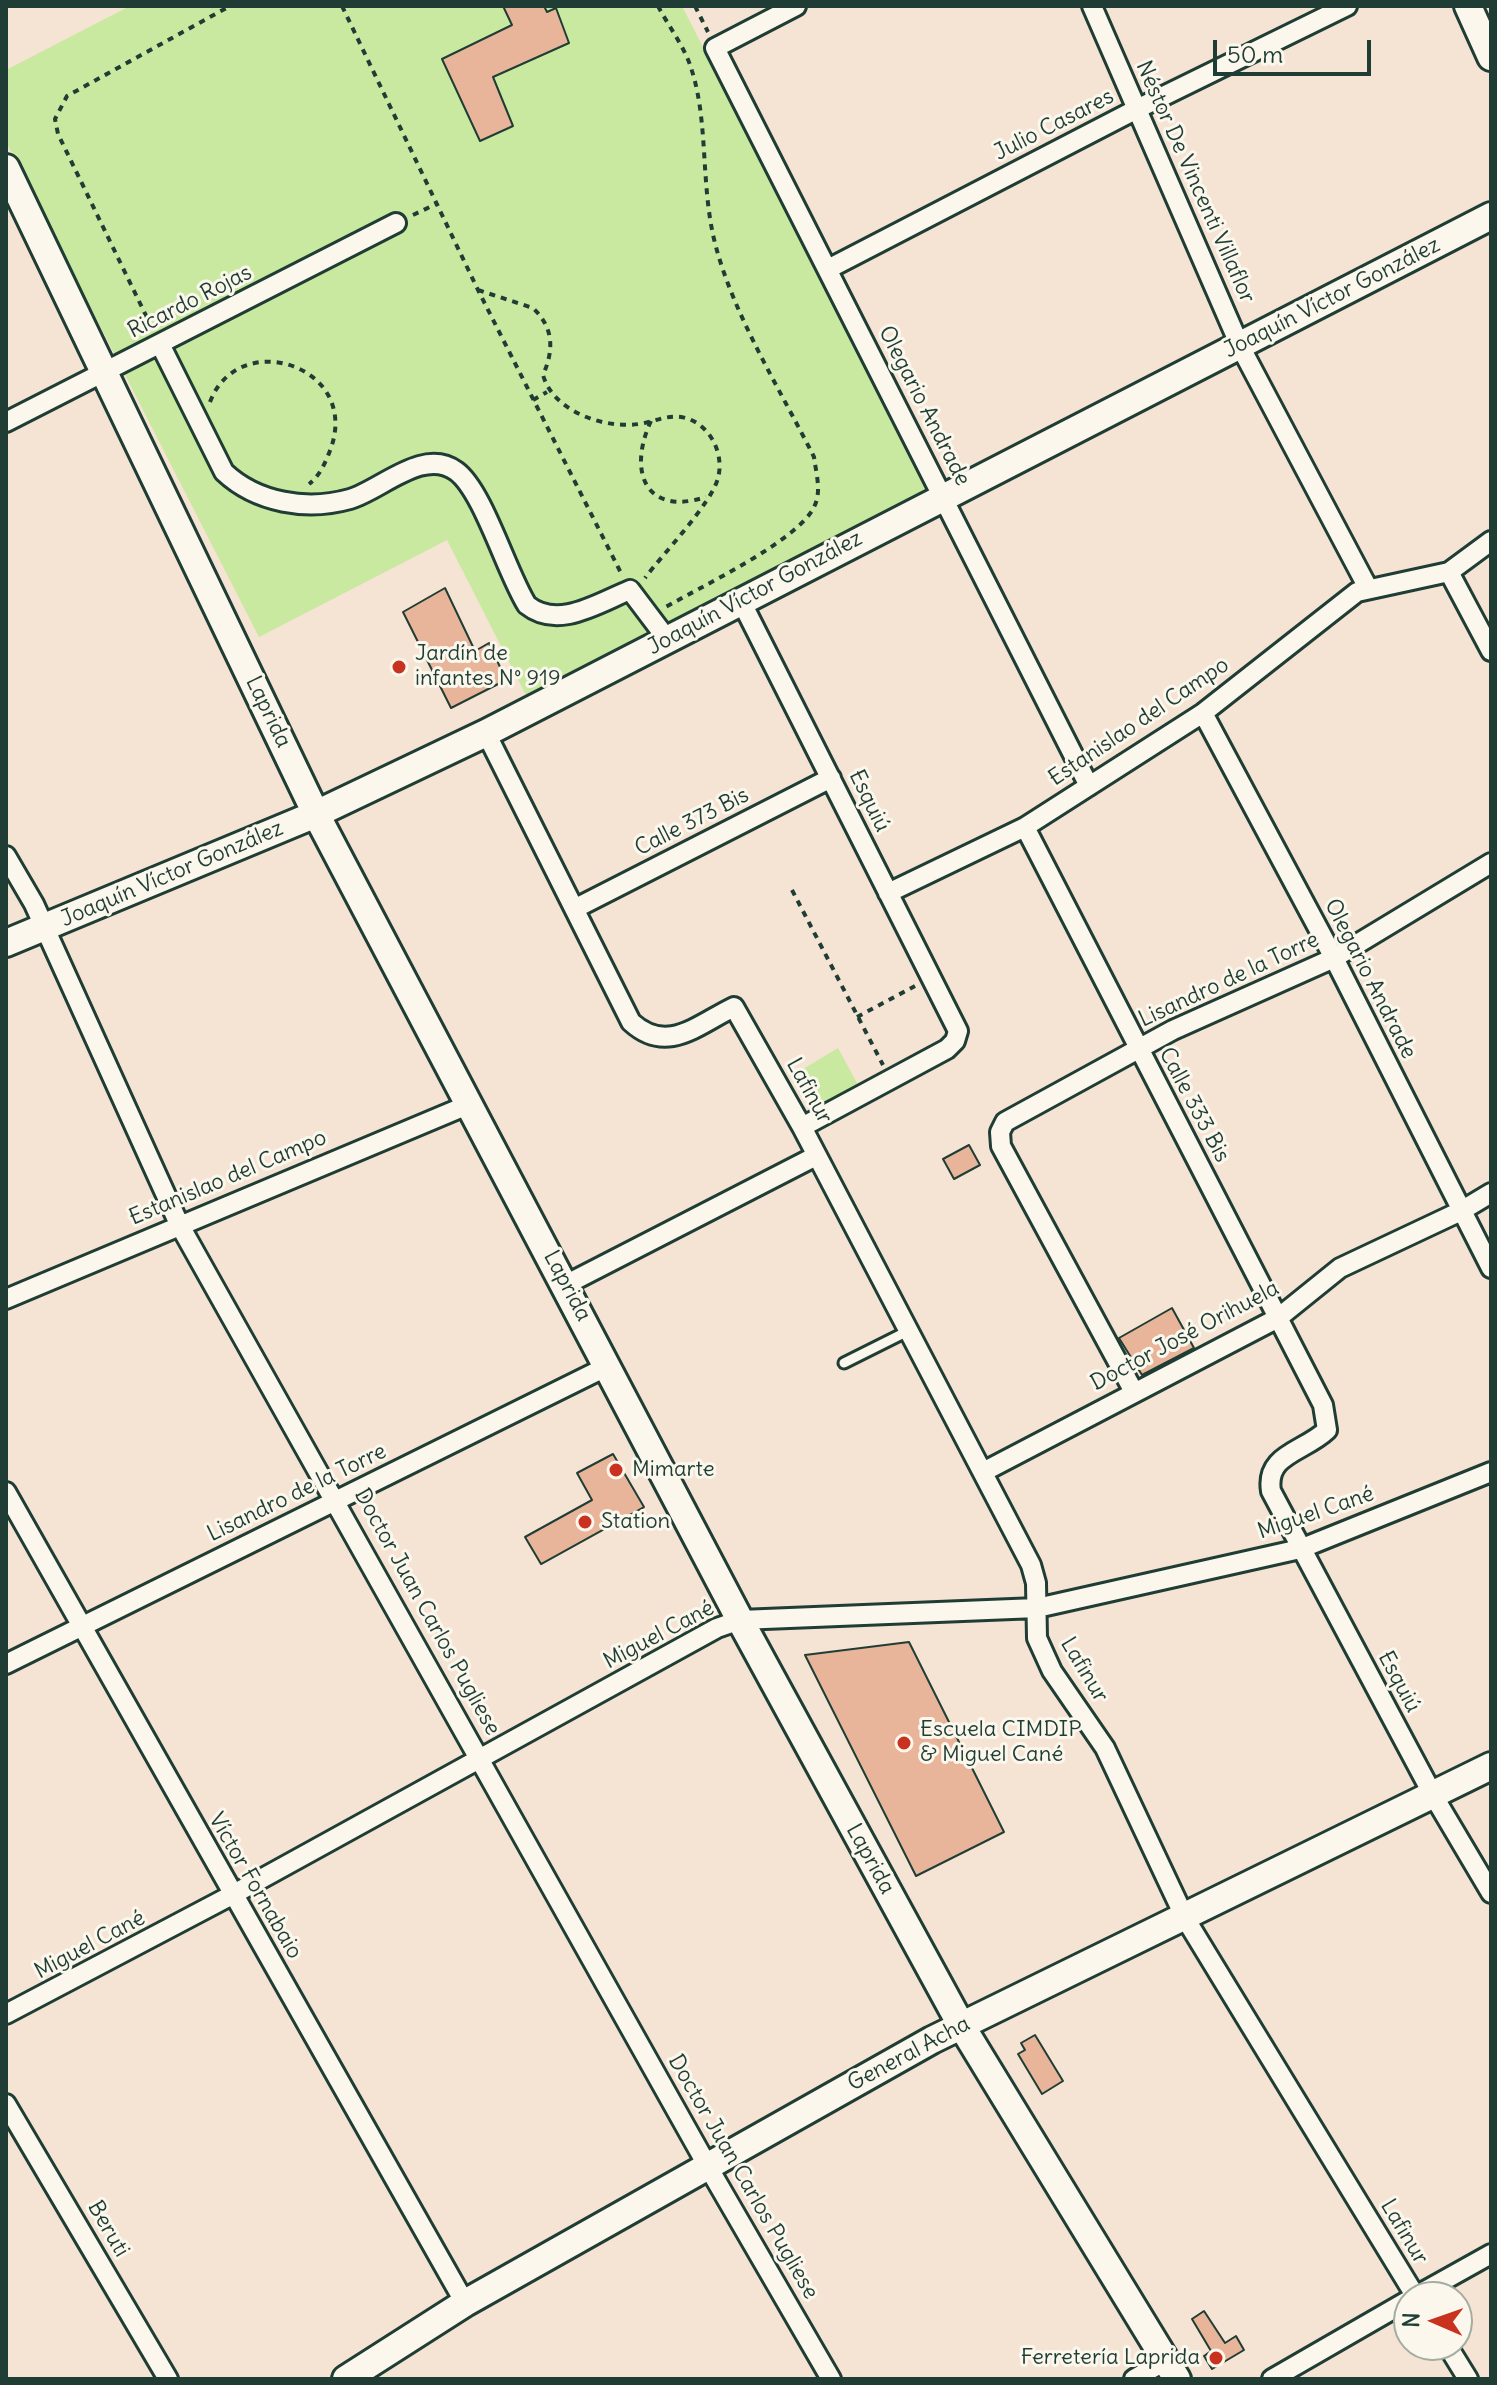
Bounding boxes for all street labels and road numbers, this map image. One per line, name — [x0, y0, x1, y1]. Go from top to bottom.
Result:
street label: Néstor De Vincenti Villaflor — [1130, 57, 1260, 307]
street label: Julio Casares — [990, 83, 1118, 167]
street label: Joaquín Víctor González — [1220, 232, 1444, 364]
street label: Ricardo Rojas — [124, 259, 256, 345]
street label: Olegario Andrade — [872, 322, 976, 490]
street label: Joaquín Víctor González — [643, 525, 867, 661]
street label: Estanislao del Campo — [1044, 652, 1234, 792]
street label: Laprida — [239, 672, 297, 752]
street label: Esquiú — [843, 766, 895, 836]
street label: Calle 373 Bis — [631, 782, 753, 862]
street label: Joaquín Víctor González — [57, 815, 287, 933]
street label: Olegario Andrade — [1318, 895, 1422, 1063]
street label: Lisandro de la Torre — [1135, 927, 1323, 1033]
street label: Calle 333 Bis — [1153, 1043, 1235, 1167]
street label: Lafinur — [780, 1054, 838, 1128]
street label: Estanislao del Campo — [126, 1125, 330, 1231]
street label: Laprida — [537, 1246, 597, 1326]
street label: Doctor José Orihuela — [1086, 1275, 1284, 1397]
street label: Lisandro de la Torre — [203, 1438, 391, 1548]
street label: Miguel Cané — [1254, 1481, 1378, 1545]
street label: Doctor Juan Carlos Pugliese — [348, 1484, 506, 1740]
street label: Miguel Cané — [599, 1595, 719, 1675]
street label: Lafinur — [1054, 1633, 1114, 1707]
street label: Esquiú — [1372, 1647, 1426, 1717]
street label: Víctor Fornabaio — [203, 1808, 307, 1964]
street label: Laprida — [840, 1819, 900, 1899]
street label: Miguel Cané — [30, 1905, 150, 1985]
street label: General Acha — [843, 2011, 975, 2097]
street label: Doctor Juan Carlos Pugliese — [662, 2050, 824, 2304]
street label: Lafinur — [1374, 2195, 1434, 2269]
street label: Beruti — [81, 2196, 135, 2262]

